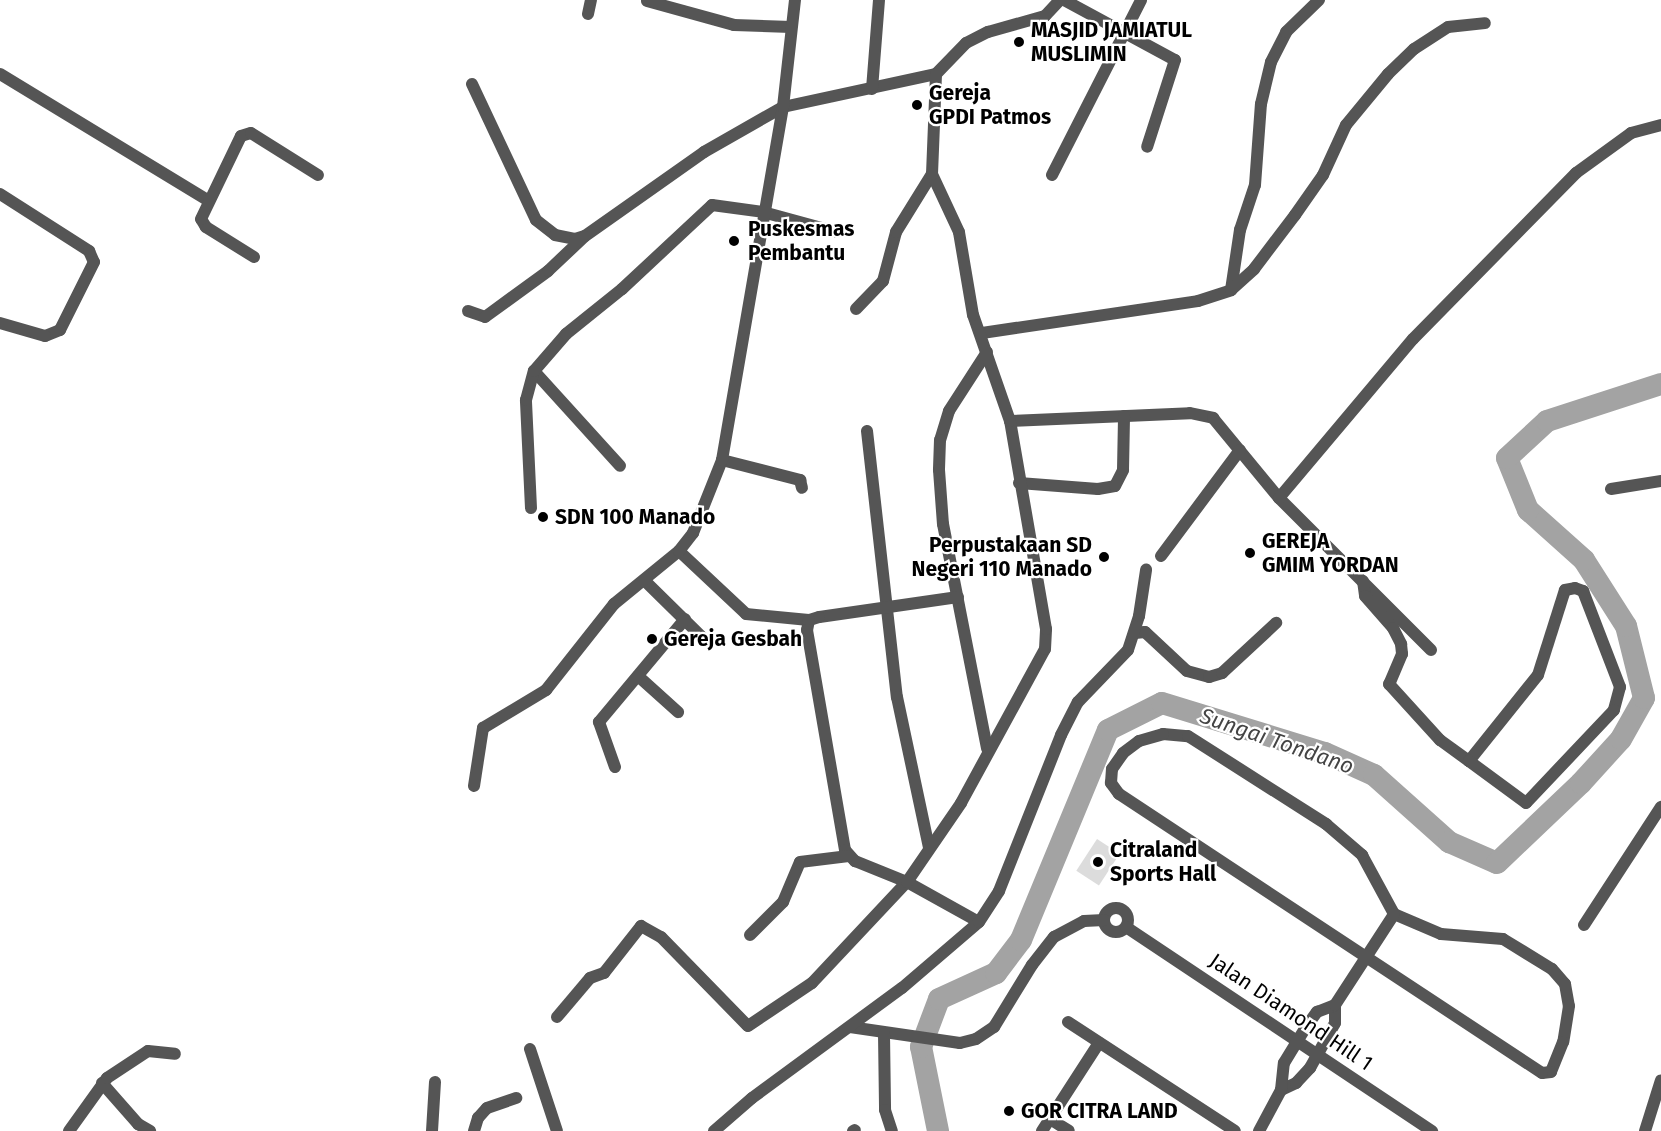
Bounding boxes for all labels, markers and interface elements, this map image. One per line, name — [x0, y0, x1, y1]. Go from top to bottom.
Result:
place label: MASJID JAMIATUL MUSLIMIN — [1031, 17, 1192, 67]
marker: MASJID JAMIATUL MUSLIMIN — [1012, 35, 1026, 49]
place label: Gereja GPDI Patmos — [929, 80, 1051, 130]
marker: Gereja GPDI Patmos — [910, 98, 924, 112]
place label: Puskesmas Pembantu — [748, 216, 854, 266]
marker: Puskesmas Pembantu — [725, 232, 743, 250]
place label: SDN 100 Manado — [555, 504, 715, 530]
marker: SDN 100 Manado — [536, 510, 550, 524]
place label: GEREJA GMIM YORDAN — [1262, 528, 1399, 578]
place label: Perpustakaan SD Negeri 110 Manado — [912, 532, 1092, 582]
marker: GEREJA GMIM YORDAN — [1243, 546, 1257, 560]
marker: Perpustakaan SD Negeri 110 Manado — [1097, 550, 1111, 564]
place label: Gereja Gesbah — [664, 626, 802, 652]
marker: Gereja Gesbah — [645, 632, 659, 646]
water label: Sungai Tondano — [1197, 702, 1357, 780]
place label: Citraland Sports Hall — [1110, 837, 1216, 887]
marker: Citraland Sports Hall — [1091, 855, 1105, 869]
street label: Jalan Diamond Hill 1 — [1204, 948, 1378, 1076]
place label: GOR CITRA LAND — [1021, 1098, 1178, 1124]
marker: GOR CITRA LAND — [1002, 1104, 1016, 1118]

